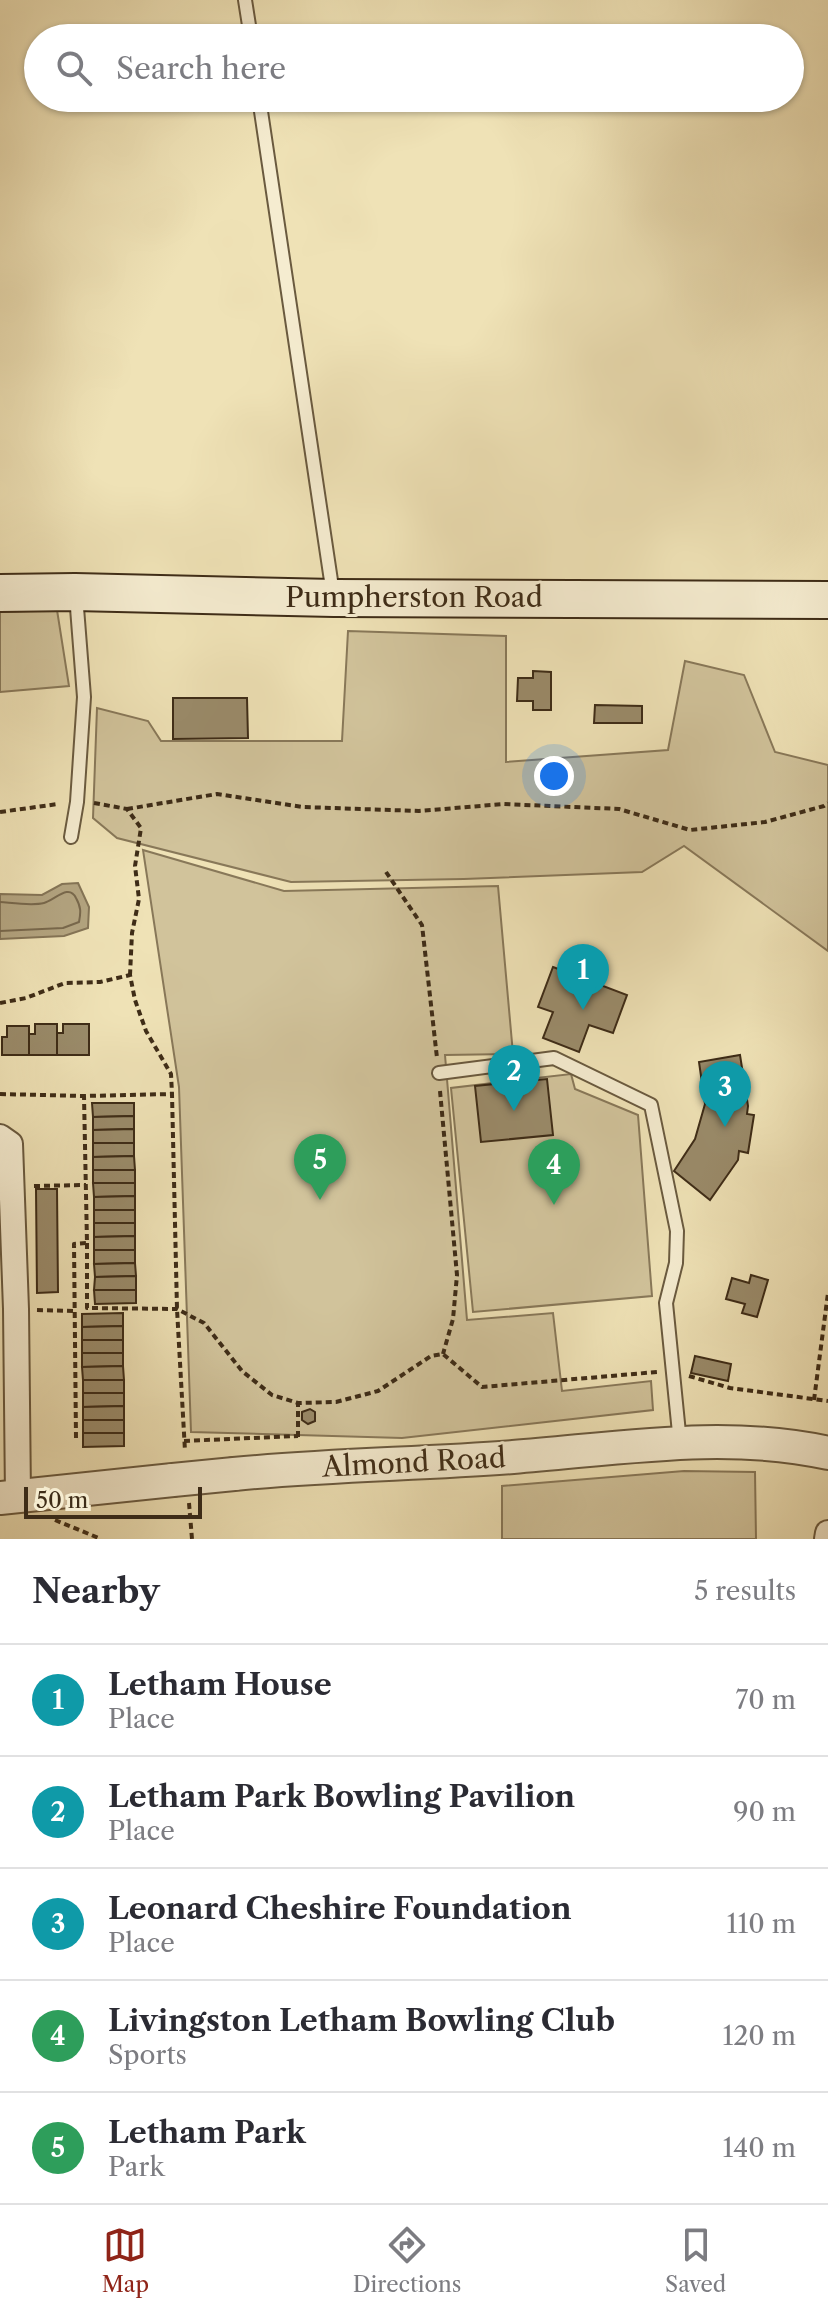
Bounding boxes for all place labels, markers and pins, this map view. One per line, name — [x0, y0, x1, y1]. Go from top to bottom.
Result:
pin: 1 — [557, 944, 609, 1010]
pin: 2 — [488, 1045, 540, 1111]
pin: 3 — [699, 1061, 751, 1127]
pin: 5 — [294, 1134, 346, 1200]
pin: 4 — [528, 1139, 580, 1205]

